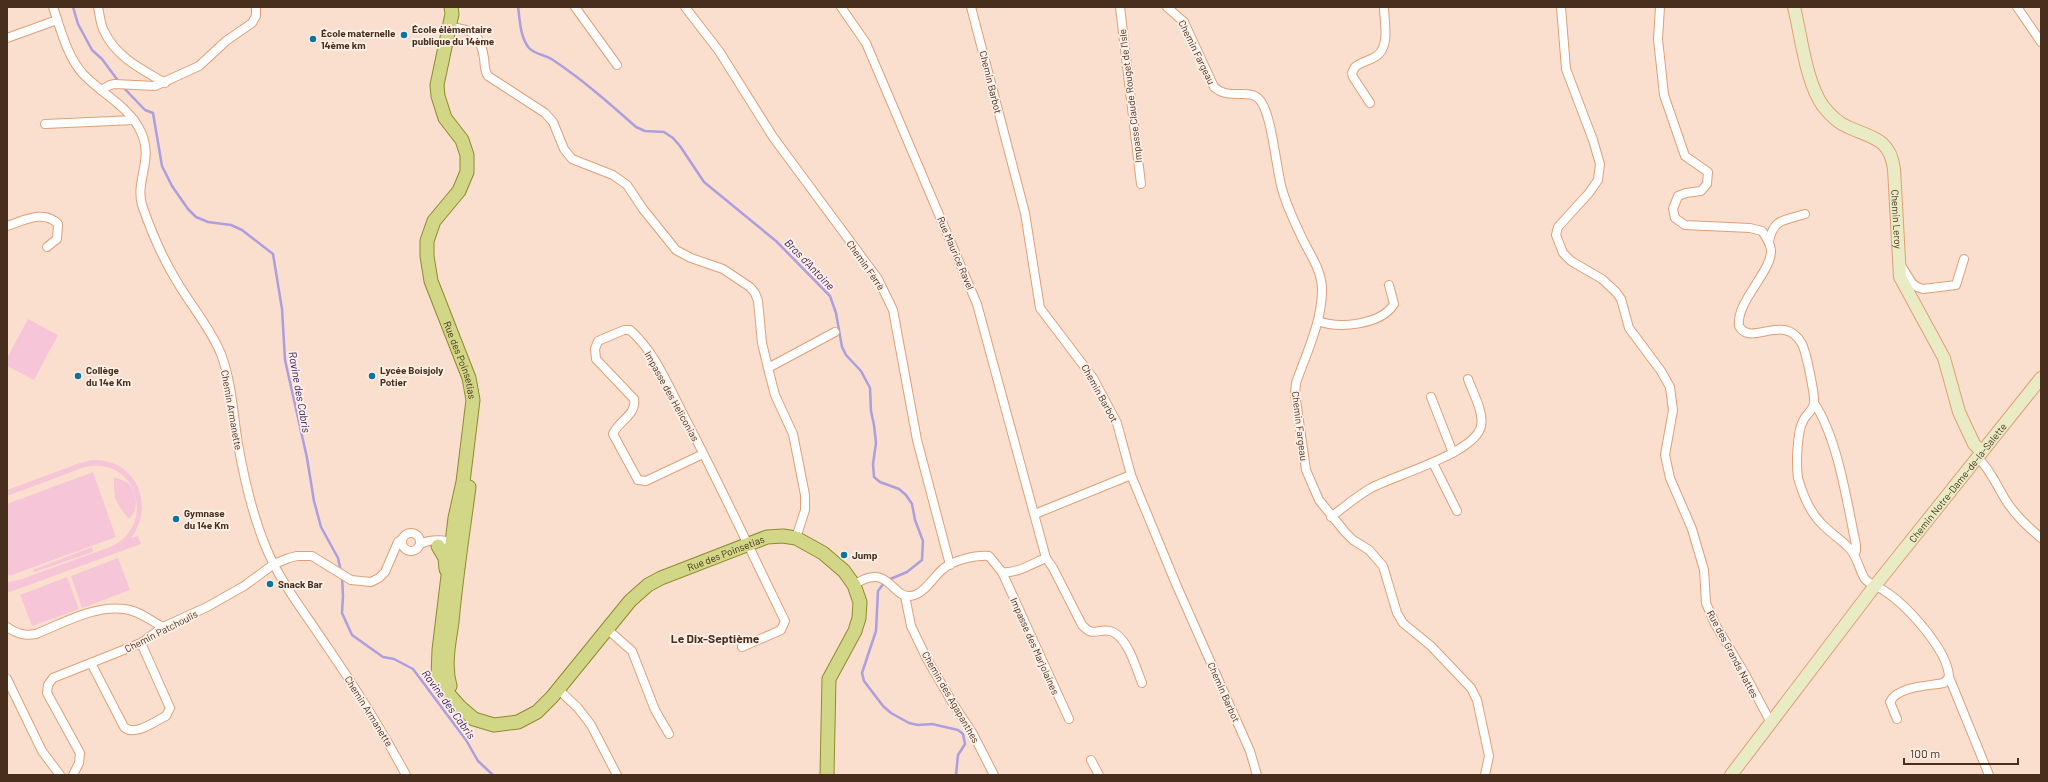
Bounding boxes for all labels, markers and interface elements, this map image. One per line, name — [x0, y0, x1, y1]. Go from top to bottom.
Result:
street label: Chemin Fargeau — [1176, 18, 1218, 86]
place label: École élémentaire publique du 14ème — [412, 23, 495, 47]
place label: École maternelle 14ème km — [321, 27, 396, 51]
street label: Impasse Claude Rouget de l'Isle — [1116, 29, 1144, 163]
marker: École élémentaire publique du 14ème — [399, 30, 409, 40]
marker: École maternelle 14ème km — [308, 34, 318, 44]
street label: Chemin Barbot — [977, 49, 1005, 115]
street label: Chemin Leroy — [1889, 189, 1904, 250]
street label: Rue Maurice Ravel — [935, 215, 977, 291]
water label: Bras d'Antoine — [782, 236, 838, 292]
street label: Chemin Fèrrè — [844, 238, 888, 292]
street label: Rue des Poinsetias — [441, 319, 479, 400]
street label: Impasse des Heliconias — [642, 349, 702, 443]
water label: Ravine des Cabris — [286, 350, 314, 434]
street label: Chemin Barbot — [1079, 362, 1121, 424]
place label: Collège du 14e Km — [86, 364, 131, 388]
place label: Lycée Boisjoly Potier — [380, 364, 443, 388]
street label: Chemin Armanette — [219, 369, 245, 451]
marker: Collège du 14e Km — [73, 371, 83, 381]
marker: Lycée Boisjoly Potier — [367, 371, 377, 381]
street label: Chemin Fargeau — [1290, 391, 1310, 461]
street label: Chemin Notre-Dame-de-la-Salette — [1906, 420, 2009, 545]
place label: Gymnase du 14e Km — [184, 507, 229, 531]
marker: Gymnase du 14e Km — [171, 514, 181, 524]
street label: Rue des Poinsetias — [685, 533, 766, 573]
place label: Jump — [852, 549, 878, 561]
marker: Jump — [839, 550, 849, 560]
place label: Snack Bar — [278, 578, 323, 590]
marker: Snack Bar — [265, 579, 275, 589]
street label: Impasse des Marjolaines — [1008, 596, 1062, 697]
street label: Chemin Patchoulis — [122, 607, 200, 655]
street label: Rue des Grands Nattes — [1705, 608, 1761, 700]
district label: Le Dix-Septième — [671, 631, 760, 645]
street label: Chemin des Agapanthes — [920, 649, 982, 745]
street label: Chemin Barbot — [1205, 660, 1243, 724]
water label: Ravine des Cabris — [420, 667, 478, 741]
street label: Chemin Armanette — [342, 673, 396, 749]
scale bar — [1904, 740, 2018, 766]
text: 100 m — [1910, 746, 1940, 760]

